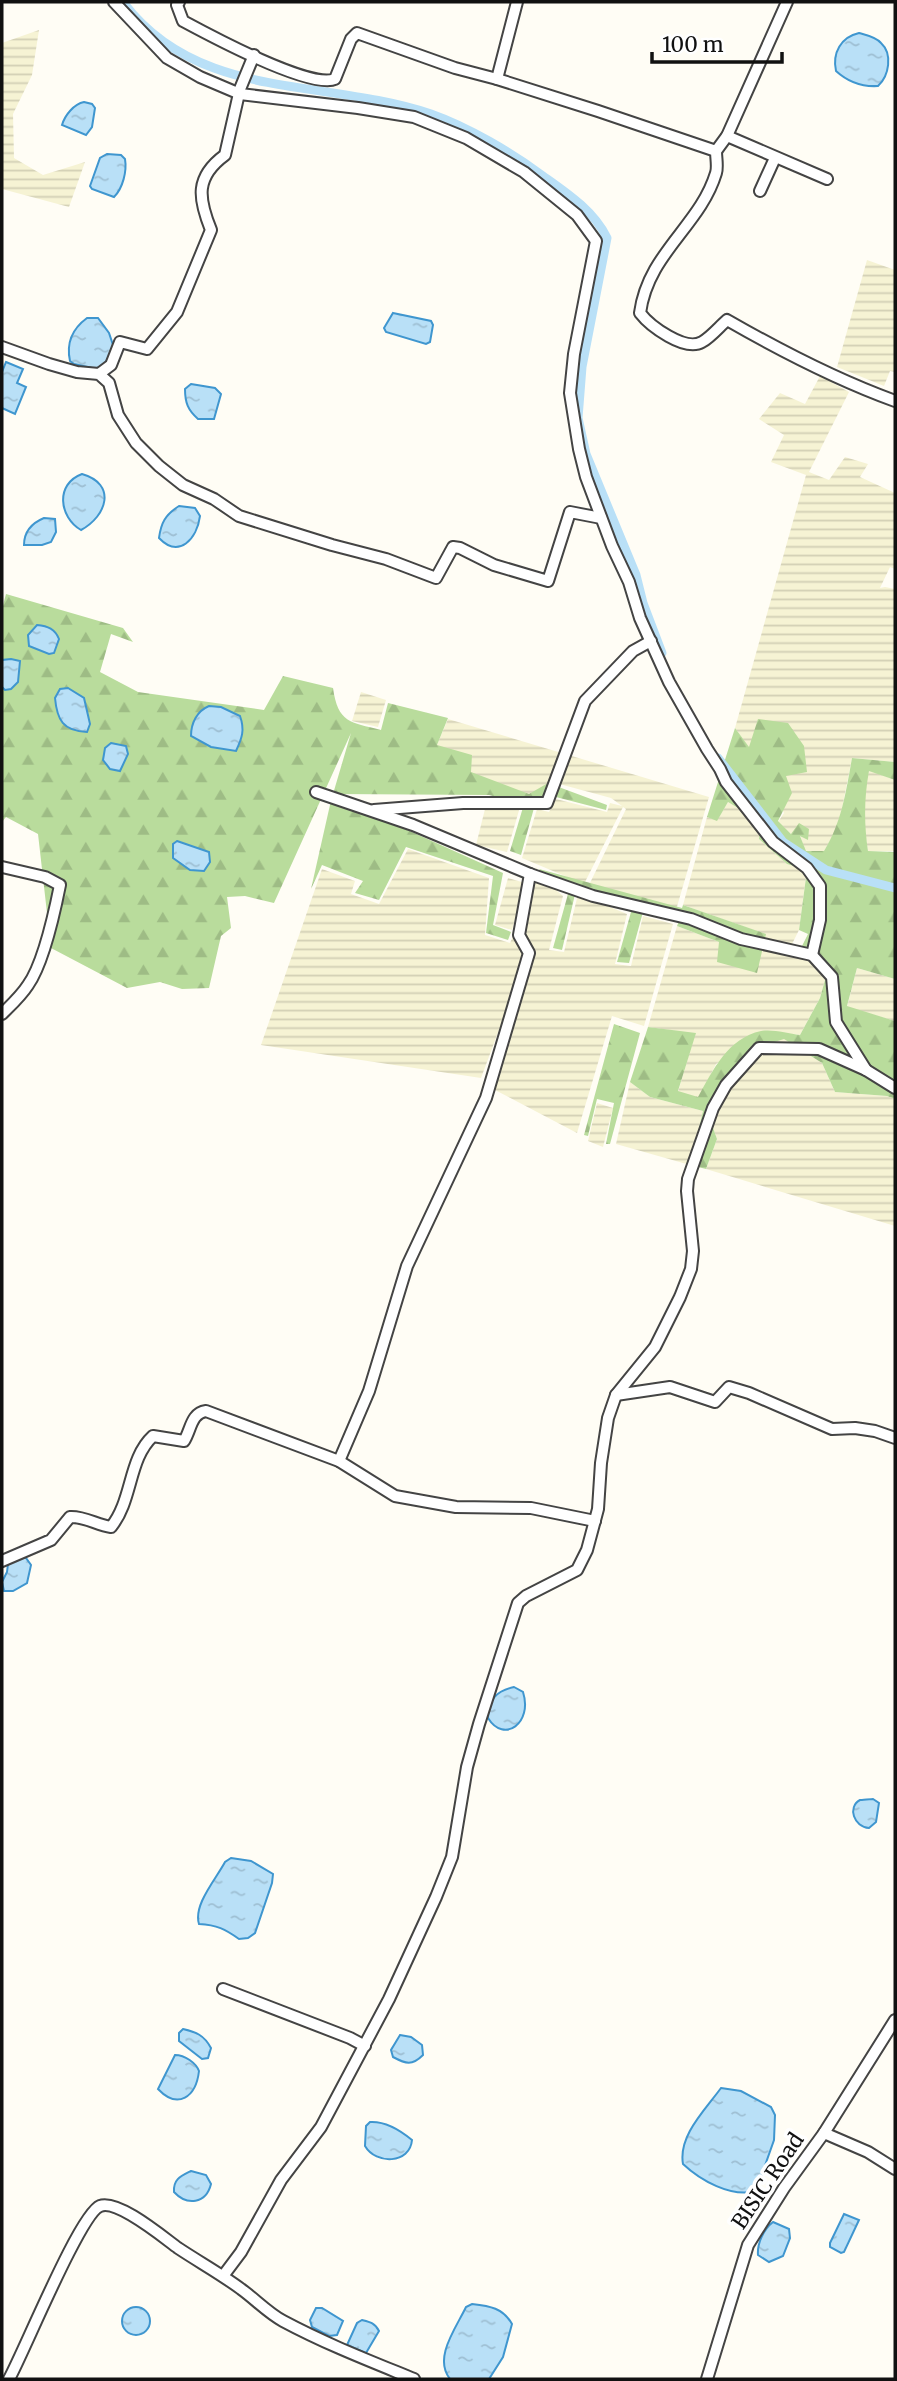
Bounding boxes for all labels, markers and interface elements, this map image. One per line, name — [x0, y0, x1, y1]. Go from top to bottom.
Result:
scale bar — [652, 21, 782, 65]
text: 100 m — [662, 31, 724, 58]
street label: BISIC Road — [726, 2127, 810, 2234]

